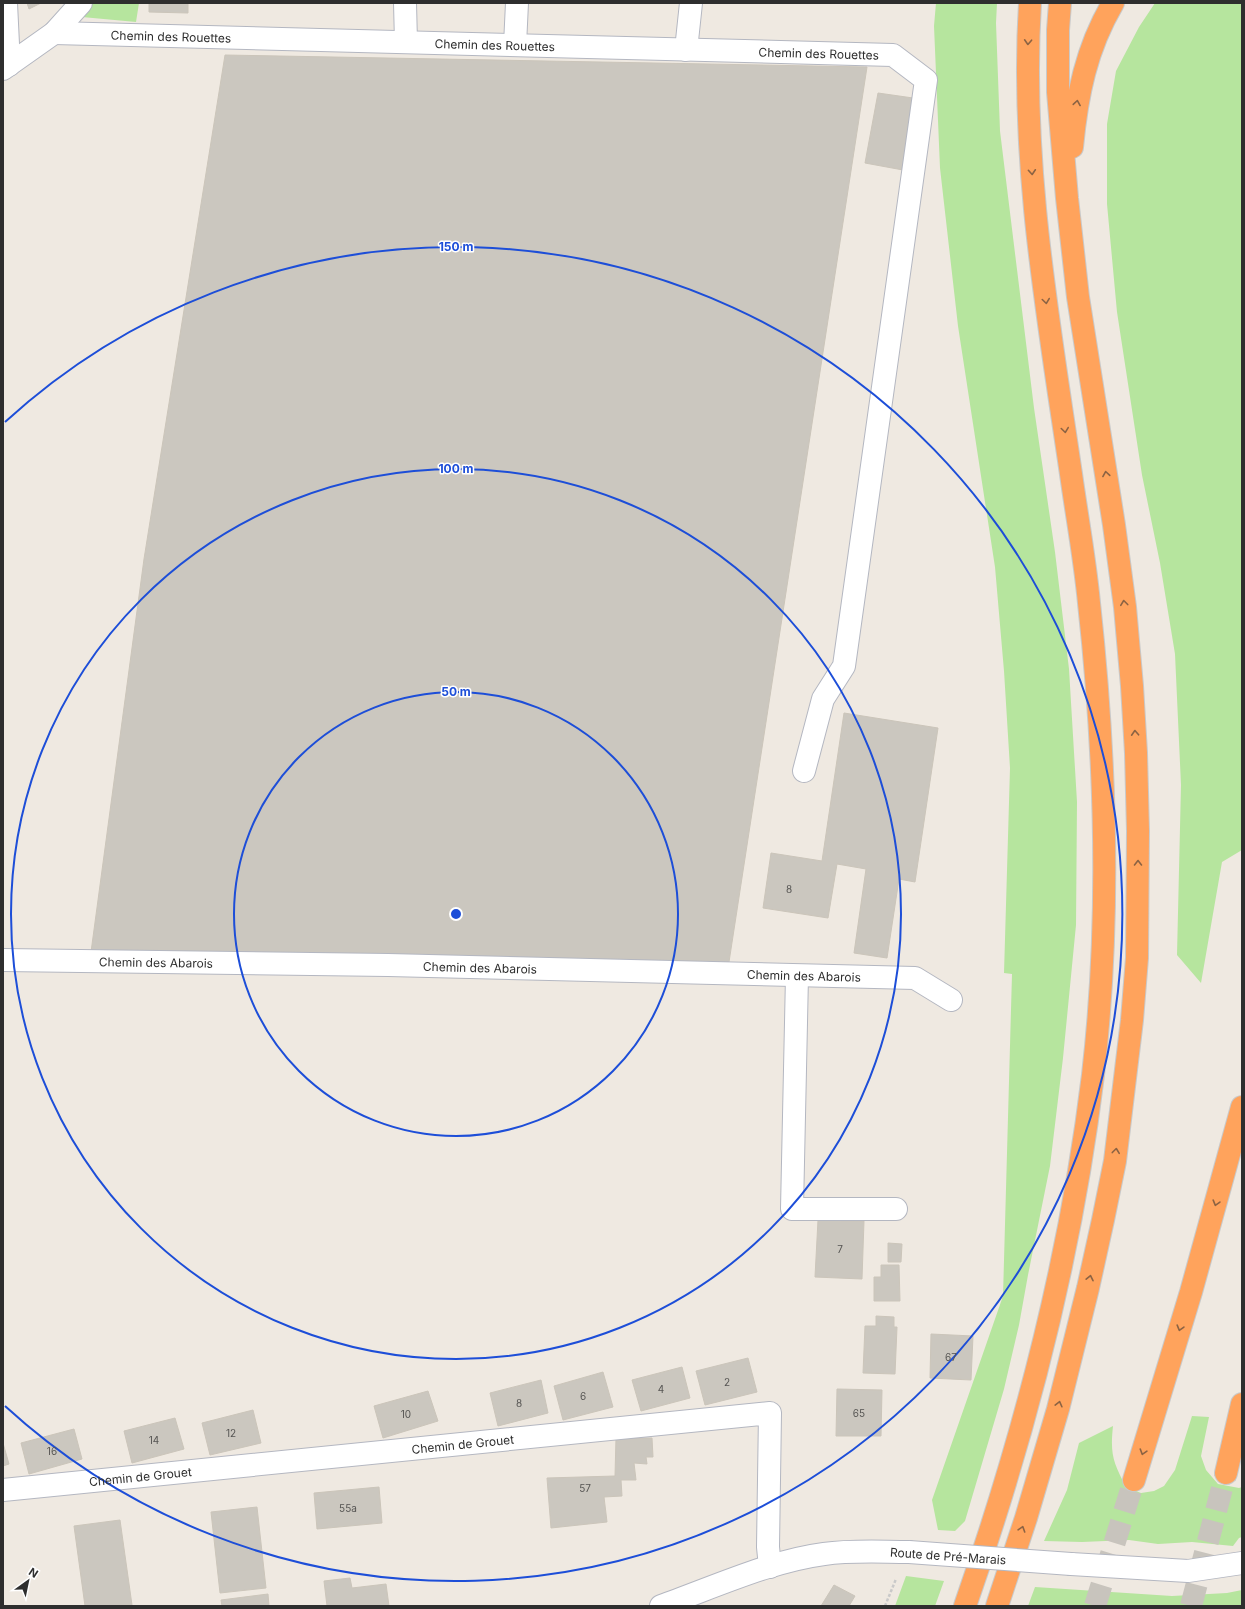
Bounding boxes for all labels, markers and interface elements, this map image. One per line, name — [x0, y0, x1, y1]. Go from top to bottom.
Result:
street label: Chemin des Rouettes — [111, 27, 231, 45]
street label: Chemin des Rouettes — [434, 35, 555, 54]
one-way arrow — [1023, 39, 1032, 45]
street label: Chemin des Rouettes — [758, 44, 879, 62]
one-way arrow — [1073, 100, 1081, 107]
one-way arrow — [1027, 169, 1036, 175]
text: 150 m — [439, 239, 473, 254]
one-way arrow — [1041, 298, 1050, 304]
one-way arrow — [1060, 427, 1069, 433]
text: 100 m — [438, 461, 474, 476]
one-way arrow — [1102, 471, 1111, 477]
one-way arrow — [1120, 600, 1129, 606]
text: 50 m — [441, 684, 471, 699]
one-way arrow — [1130, 730, 1139, 736]
one-way arrow — [1134, 860, 1142, 866]
house number: 8 — [786, 883, 792, 895]
centre of rings — [449, 907, 463, 921]
street label: Chemin des Abarois — [99, 954, 213, 970]
street label: Chemin des Abarois — [423, 958, 537, 976]
street label: Chemin des Abarois — [747, 966, 861, 984]
one-way arrow — [1111, 1148, 1120, 1154]
one-way arrow — [1212, 1199, 1221, 1206]
house number: 7 — [837, 1243, 843, 1255]
one-way arrow — [1086, 1275, 1094, 1282]
one-way arrow — [1176, 1324, 1185, 1331]
house number: 67 — [945, 1351, 957, 1363]
house number: 2 — [724, 1376, 730, 1388]
house number: 4 — [658, 1383, 664, 1395]
house number: 6 — [580, 1390, 586, 1402]
house number: 8 — [516, 1397, 522, 1409]
one-way arrow — [1054, 1401, 1062, 1408]
house number: 65 — [853, 1407, 865, 1419]
house number: 10 — [401, 1408, 411, 1420]
house number: 12 — [226, 1427, 236, 1439]
street label: Chemin de Grouet — [411, 1431, 515, 1456]
house number: 14 — [149, 1434, 159, 1446]
house number: 16 — [47, 1445, 57, 1457]
one-way arrow — [1139, 1448, 1148, 1455]
street label: Chemin de Grouet — [88, 1464, 192, 1489]
house number: 57 — [579, 1482, 591, 1494]
house number: 55a — [339, 1502, 357, 1514]
one-way arrow — [1017, 1526, 1026, 1533]
street label: Route de Pré-Marais — [889, 1544, 1007, 1568]
north arrow — [8, 1561, 48, 1601]
text: N — [26, 1564, 41, 1581]

